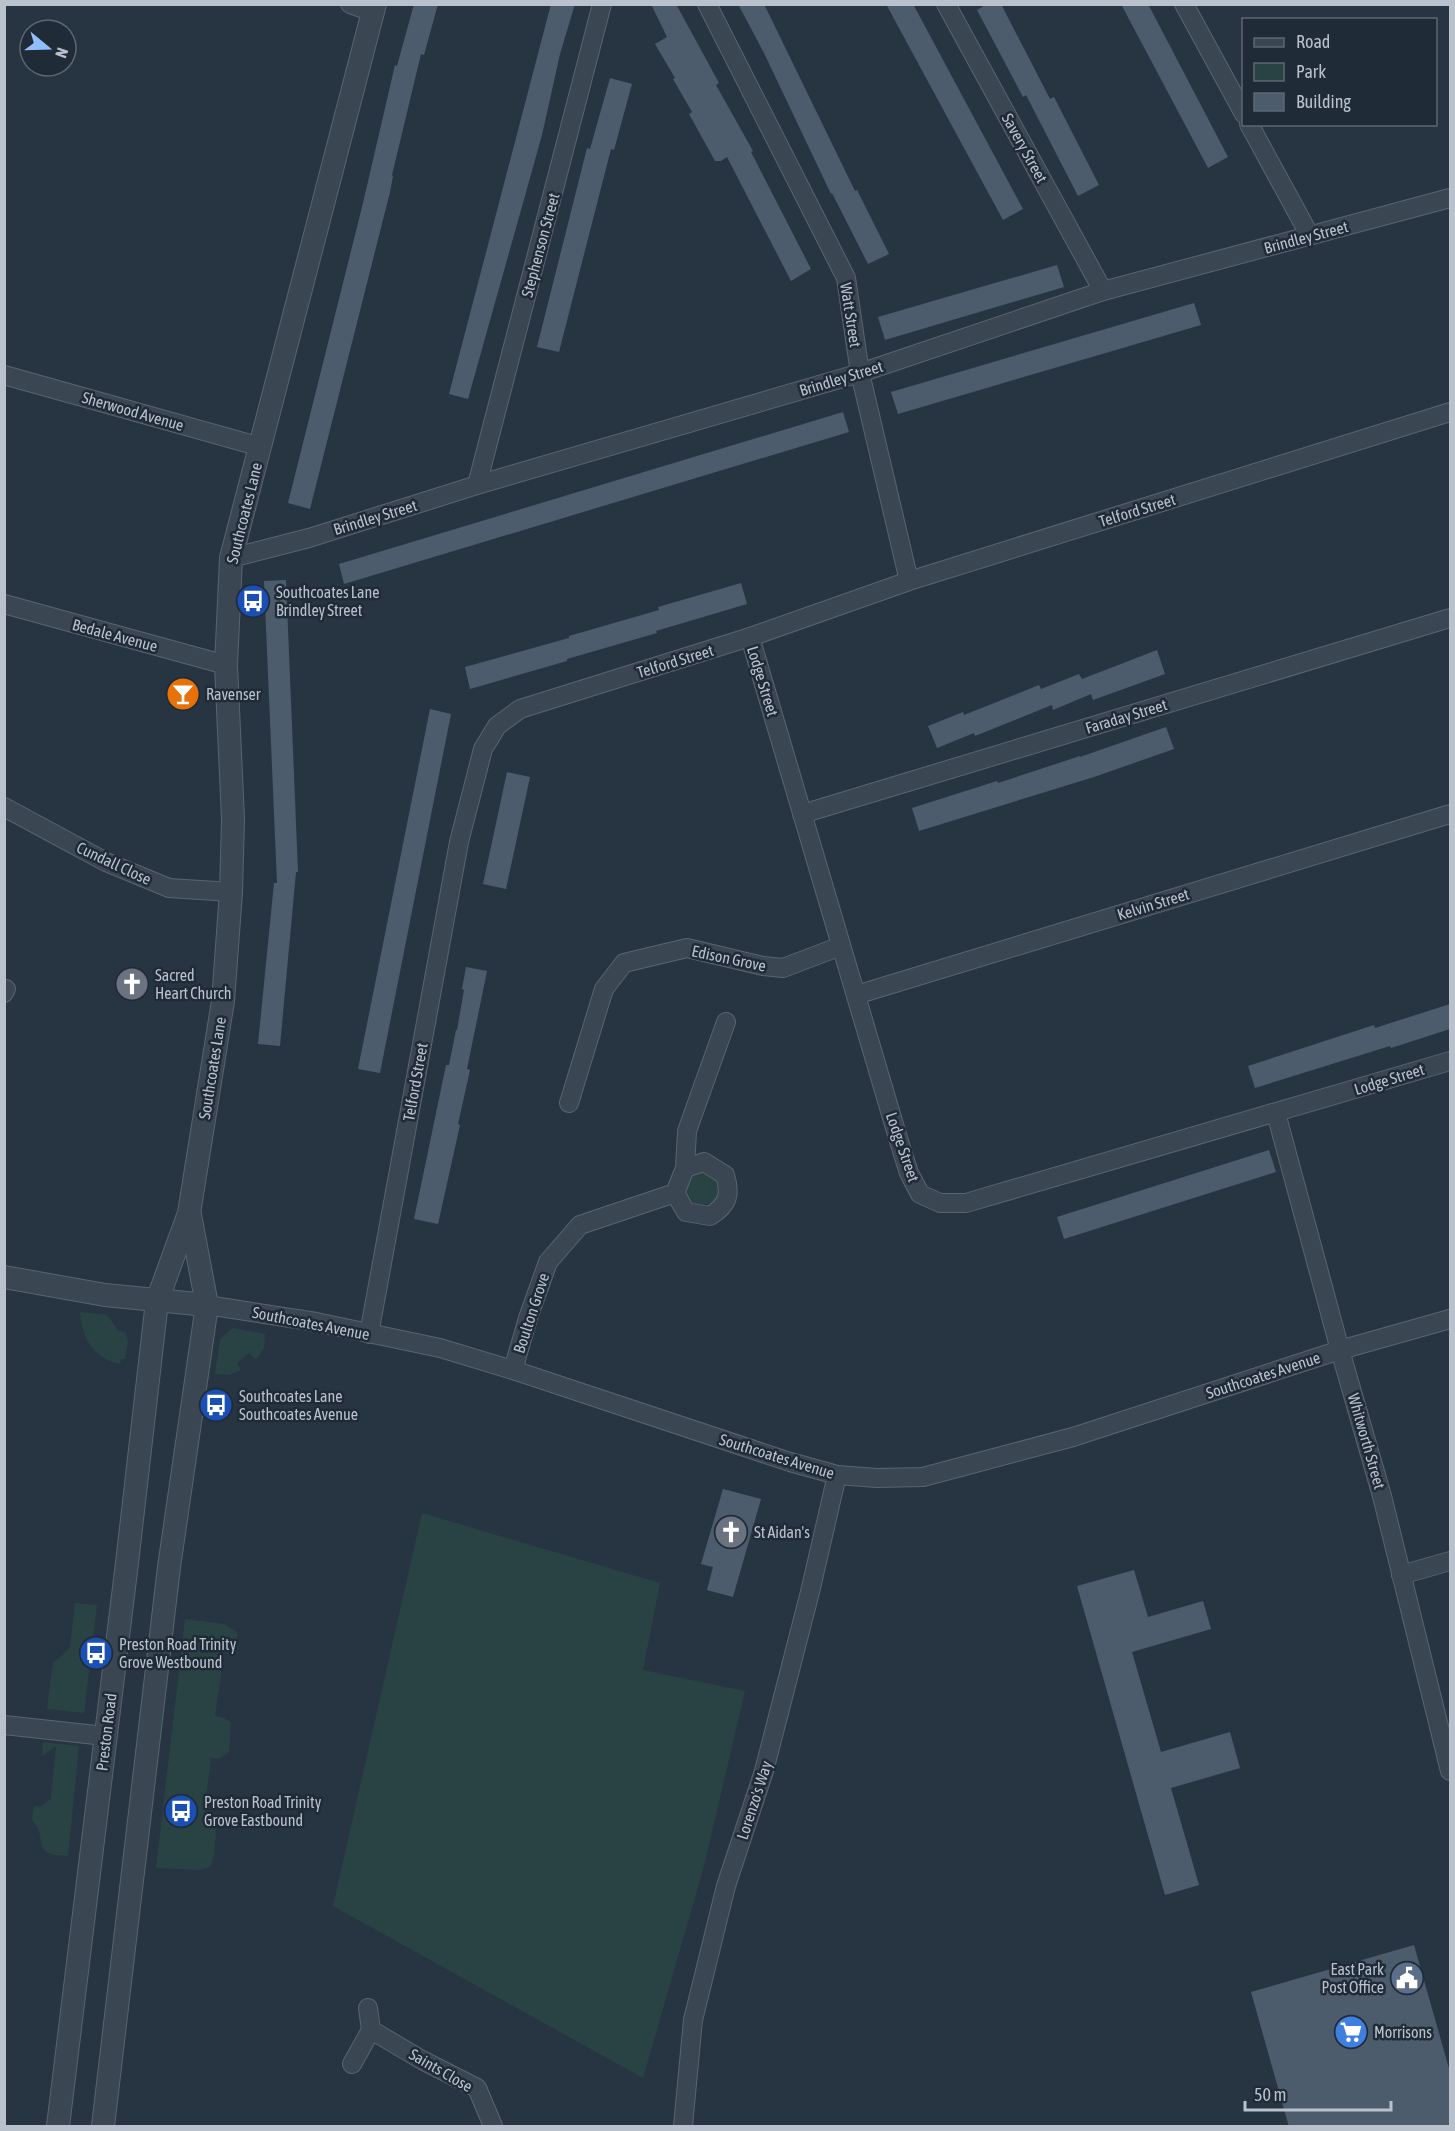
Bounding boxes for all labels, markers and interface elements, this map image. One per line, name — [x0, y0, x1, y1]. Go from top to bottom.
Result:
north arrow — [18, 18, 78, 78]
legend — [1242, 18, 1437, 126]
text: Road — [1296, 31, 1330, 52]
text: N — [52, 45, 72, 60]
text: Park — [1296, 61, 1326, 82]
text: Building — [1296, 91, 1351, 112]
street label: Savery Street — [998, 110, 1052, 187]
street label: Stephenson Street — [517, 191, 564, 299]
street label: Brindley Street — [1262, 217, 1351, 258]
street label: Watt Street — [837, 281, 865, 349]
street label: Brindley Street — [797, 357, 886, 400]
street label: Sherwood Avenue — [80, 388, 186, 434]
street label: Southcoates Lane — [223, 461, 265, 565]
street label: Telford Street — [1097, 490, 1178, 530]
street label: Brindley Street — [331, 496, 420, 539]
bus stop icon: Southcoates Lane Brindley Street — [235, 583, 271, 619]
place label: Southcoates Lane Brindley Street — [276, 583, 379, 620]
street label: Bedale Avenue — [70, 615, 160, 655]
street label: Telford Street — [635, 641, 716, 681]
street label: Lodge Street — [743, 644, 782, 719]
bar icon: Ravenser — [165, 676, 201, 712]
place label: Ravenser — [206, 685, 261, 703]
street label: Faraday Street — [1083, 695, 1170, 738]
street label: Cundall Close — [74, 838, 154, 888]
street label: Kelvin Street — [1115, 884, 1191, 923]
street label: Edison Grove — [690, 941, 768, 975]
church icon: Sacred Heart Church — [114, 966, 150, 1002]
place label: Sacred Heart Church — [155, 966, 231, 1002]
street label: Southcoates Lane — [195, 1016, 229, 1120]
street label: Telford Street — [399, 1041, 431, 1123]
street label: Lodge Street — [1352, 1060, 1427, 1099]
street label: Lodge Street — [882, 1110, 923, 1185]
street label: Boulton Grove — [510, 1271, 552, 1355]
street label: Southcoates Avenue — [251, 1303, 371, 1343]
street label: Southcoates Avenue — [1204, 1348, 1322, 1402]
bus stop icon: Southcoates Lane Southcoates Avenue — [198, 1387, 234, 1423]
place label: Southcoates Lane Southcoates Avenue — [239, 1387, 358, 1423]
street label: Whitworth Street — [1345, 1391, 1389, 1491]
street label: Southcoates Avenue — [717, 1430, 837, 1482]
church icon: St Aidan's — [713, 1514, 749, 1550]
place label: St Aidan's — [754, 1523, 810, 1541]
bus stop icon: Preston Road Trinity Grove Westbound — [78, 1635, 114, 1671]
place label: Preston Road Trinity Grove Westbound — [119, 1635, 237, 1671]
street label: Preston Road — [92, 1692, 120, 1772]
street label: Lorenzo's Way — [733, 1758, 776, 1842]
bus stop icon: Preston Road Trinity Grove Eastbound — [163, 1793, 199, 1829]
place label: Preston Road Trinity Grove Eastbound — [204, 1793, 322, 1829]
place label: East Park Post Office — [1321, 1960, 1384, 1996]
public building icon: East Park Post Office — [1389, 1960, 1425, 1996]
supermarket icon: Morrisons — [1333, 2014, 1369, 2050]
place label: Morrisons — [1374, 2023, 1432, 2041]
street label: Saints Close — [406, 2045, 476, 2095]
scale bar — [1245, 2074, 1390, 2112]
text: 50 m — [1254, 2084, 1286, 2105]

